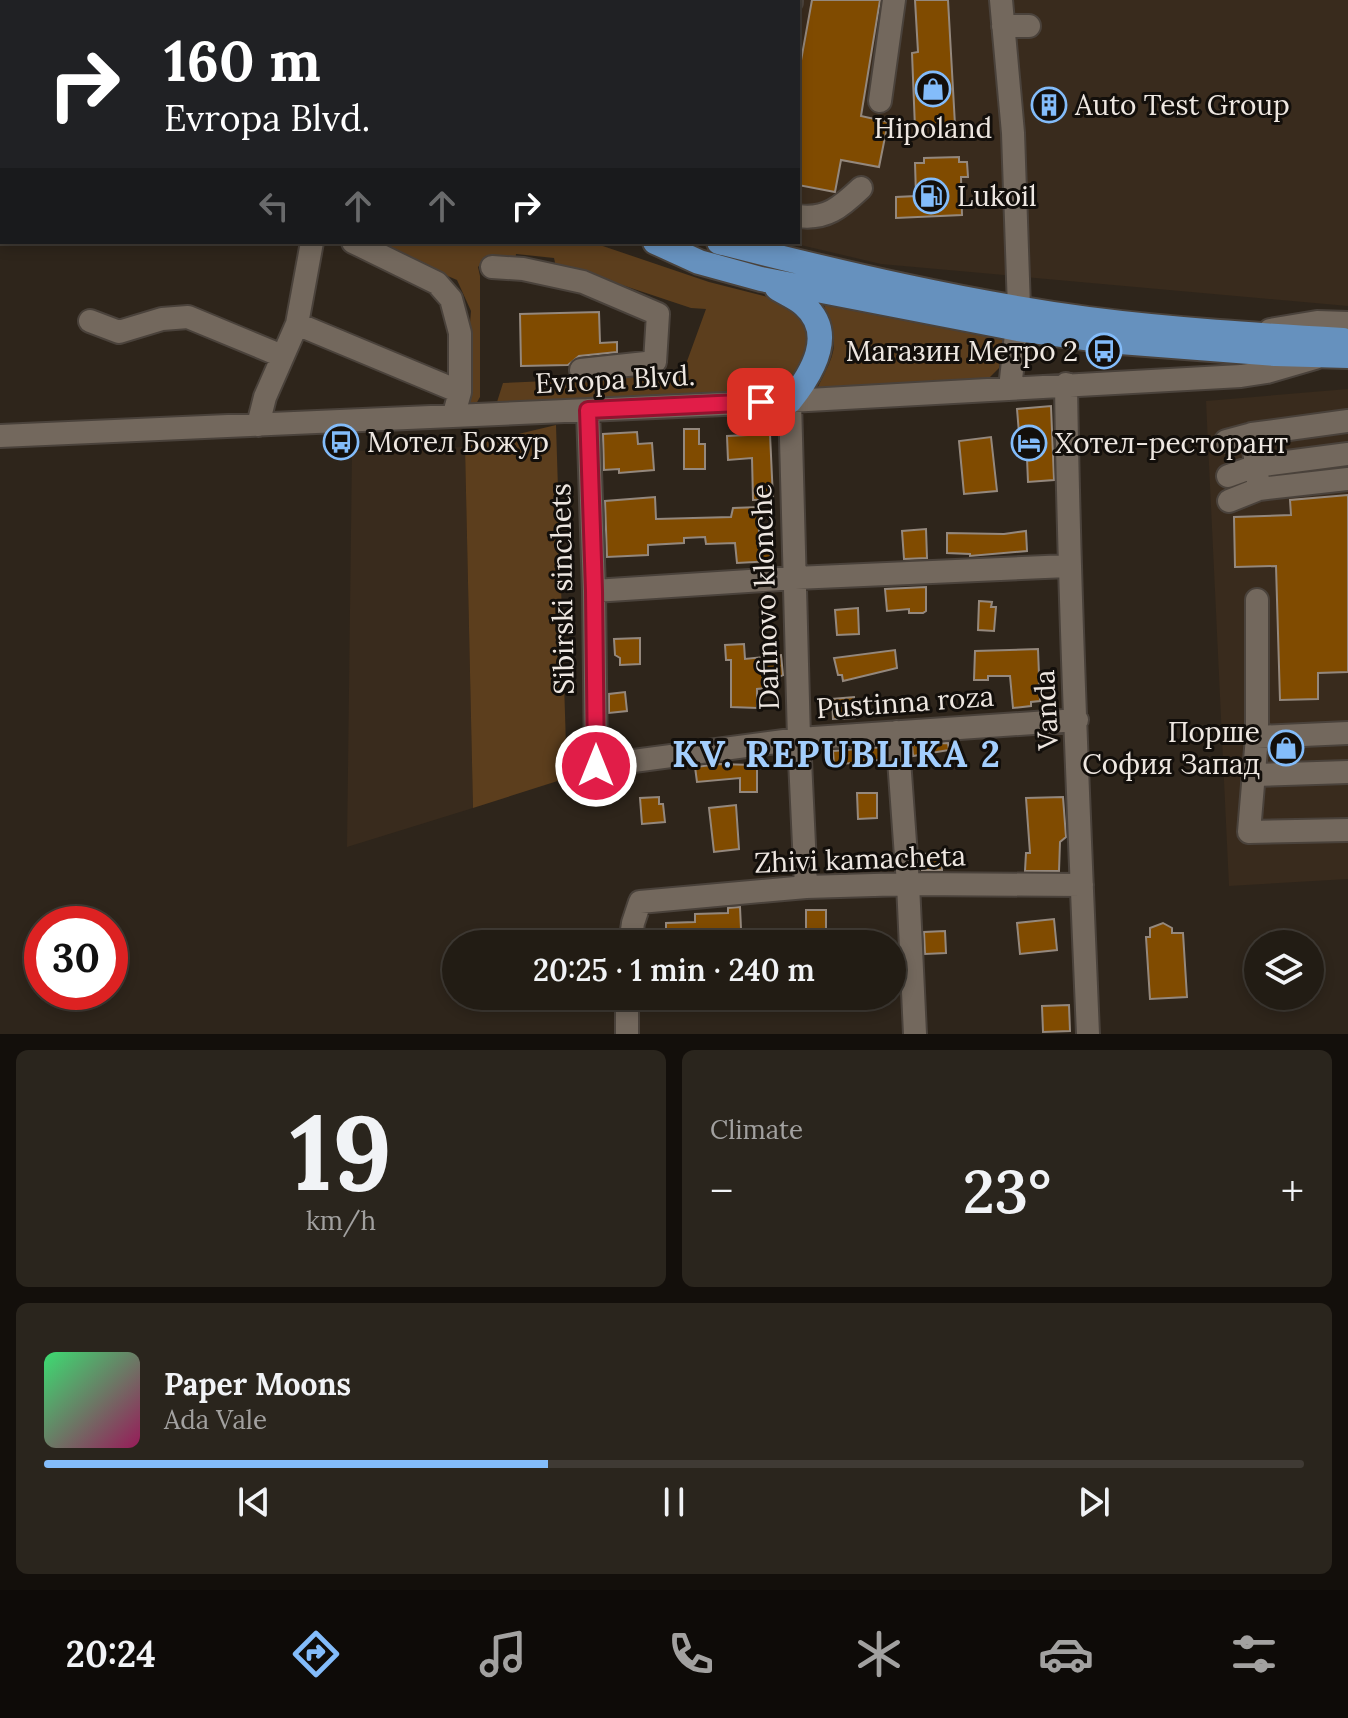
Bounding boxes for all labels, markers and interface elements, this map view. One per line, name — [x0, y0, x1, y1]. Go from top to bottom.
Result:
text: 160 m — [164, 25, 321, 96]
icon: right — [32, 32, 136, 136]
shop icon: Hipoland — [914, 70, 952, 108]
building icon: Auto Test Group — [1030, 86, 1068, 124]
place label: Auto Test Group — [1074, 87, 1290, 123]
text: Evropa Blvd. — [164, 95, 370, 141]
place label: Hipoland — [874, 110, 992, 146]
fuel station icon: Lukoil — [912, 177, 950, 215]
place label: Lukoil — [957, 178, 1037, 214]
icon: left — [252, 184, 296, 228]
icon: ahead — [336, 184, 380, 228]
icon: ahead — [420, 184, 464, 228]
icon: right — [504, 184, 548, 228]
bus stop icon: Магазин Метро 2 — [1085, 332, 1123, 370]
place label: Магазин Метро 2 — [846, 333, 1078, 369]
street label: Evropa Blvd. — [534, 357, 696, 401]
pin — [727, 368, 795, 436]
icon: arrive — [739, 380, 783, 424]
bus stop icon: Мотел Божур — [322, 423, 360, 461]
place label: Мотел Божур — [367, 424, 549, 460]
hotel icon: Хотел-ресторант — [1010, 424, 1048, 462]
place label: Хотел-ресторант — [1055, 425, 1288, 461]
street label: Sibirski sinchets — [542, 483, 582, 695]
street label: Dafinovo klonche — [743, 483, 787, 711]
street label: Vanda — [1026, 669, 1066, 752]
street label: Pustinna roza — [815, 678, 995, 726]
place label: Порше София Запад — [1082, 714, 1260, 782]
position arrow — [554, 724, 638, 808]
shop icon: Порше София Запад — [1267, 729, 1305, 767]
district label: KV. REPUBLIKA 2 — [672, 731, 1002, 777]
street label: Zhivi kamacheta — [753, 837, 967, 881]
speed limit sign: 30 — [24, 906, 128, 1010]
map controls — [1244, 930, 1324, 1010]
button: layers — [1244, 930, 1324, 1010]
text: 20:25 · 1 min · 240 m — [533, 951, 815, 989]
text: 19 — [290, 1085, 392, 1218]
text: Climate — [710, 1113, 803, 1146]
text: 23° — [963, 1153, 1051, 1229]
text: − — [710, 1163, 733, 1219]
text: + — [1281, 1163, 1304, 1219]
text: km/h — [306, 1204, 376, 1237]
text: Paper Moons — [164, 1365, 351, 1403]
text: Ada Vale — [164, 1403, 267, 1436]
icon: previous — [232, 1480, 276, 1524]
icon: pause — [652, 1480, 696, 1524]
icon: next — [1072, 1480, 1116, 1524]
icon: directions — [288, 1626, 344, 1682]
icon: music — [475, 1626, 531, 1682]
icon: phone — [663, 1626, 719, 1682]
icon: climate — [851, 1626, 907, 1682]
icon: car — [1038, 1626, 1094, 1682]
icon: filters — [1226, 1626, 1282, 1682]
text: 20:24 — [66, 1631, 156, 1677]

